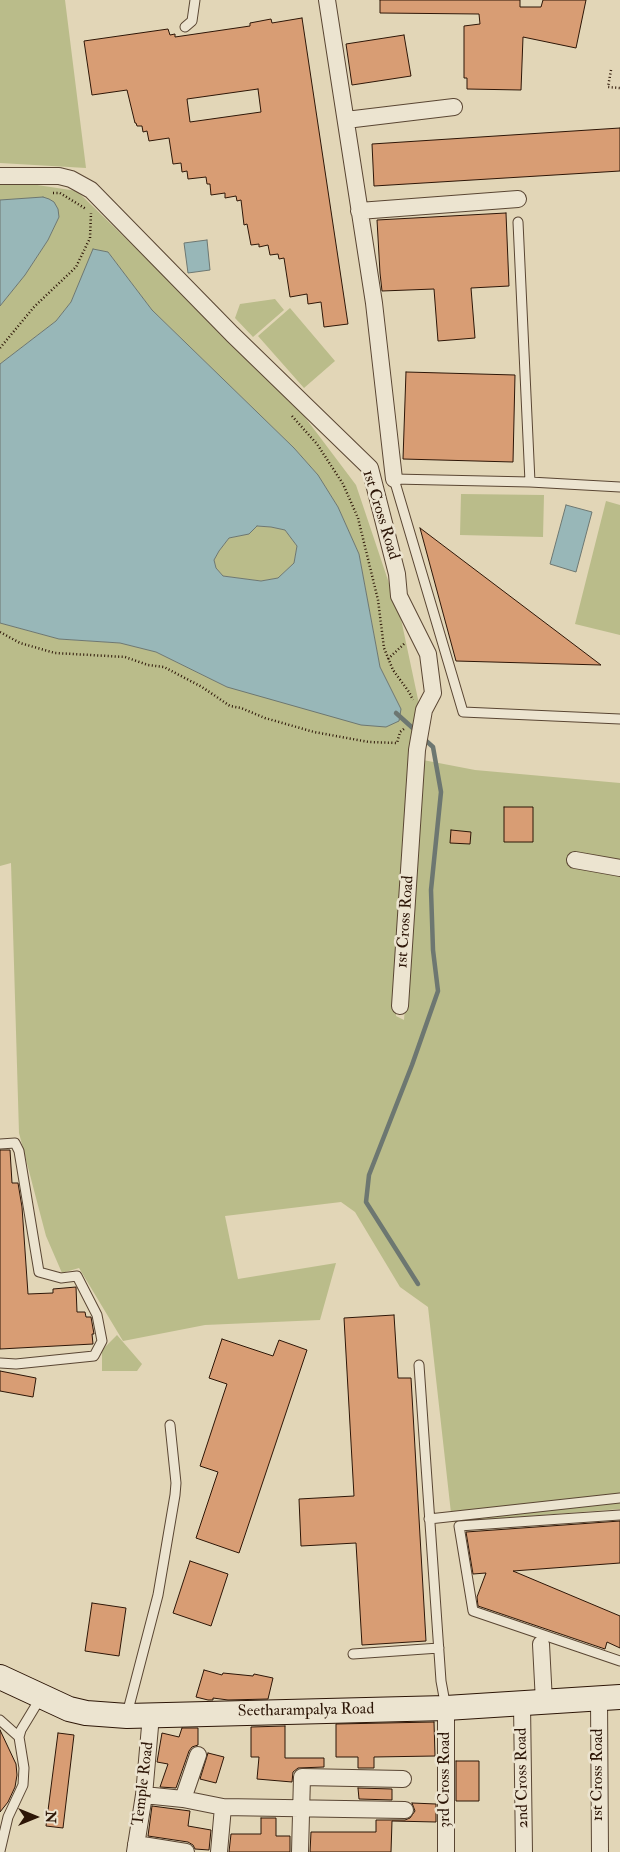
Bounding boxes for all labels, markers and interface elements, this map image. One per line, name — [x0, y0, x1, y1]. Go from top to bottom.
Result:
street label: 1st Cross Road — [357, 468, 403, 562]
street label: 1st Cross Road — [393, 875, 419, 969]
street label: Seetharampalya Road — [238, 1700, 374, 1722]
street label: 2nd Cross Road — [513, 1728, 533, 1828]
street label: 1st Cross Road — [589, 1729, 609, 1821]
street label: 3rd Cross Road — [436, 1732, 456, 1828]
street label: Temple Road — [129, 1741, 159, 1827]
north arrow — [10, 1792, 60, 1842]
text: N — [42, 1811, 59, 1823]

